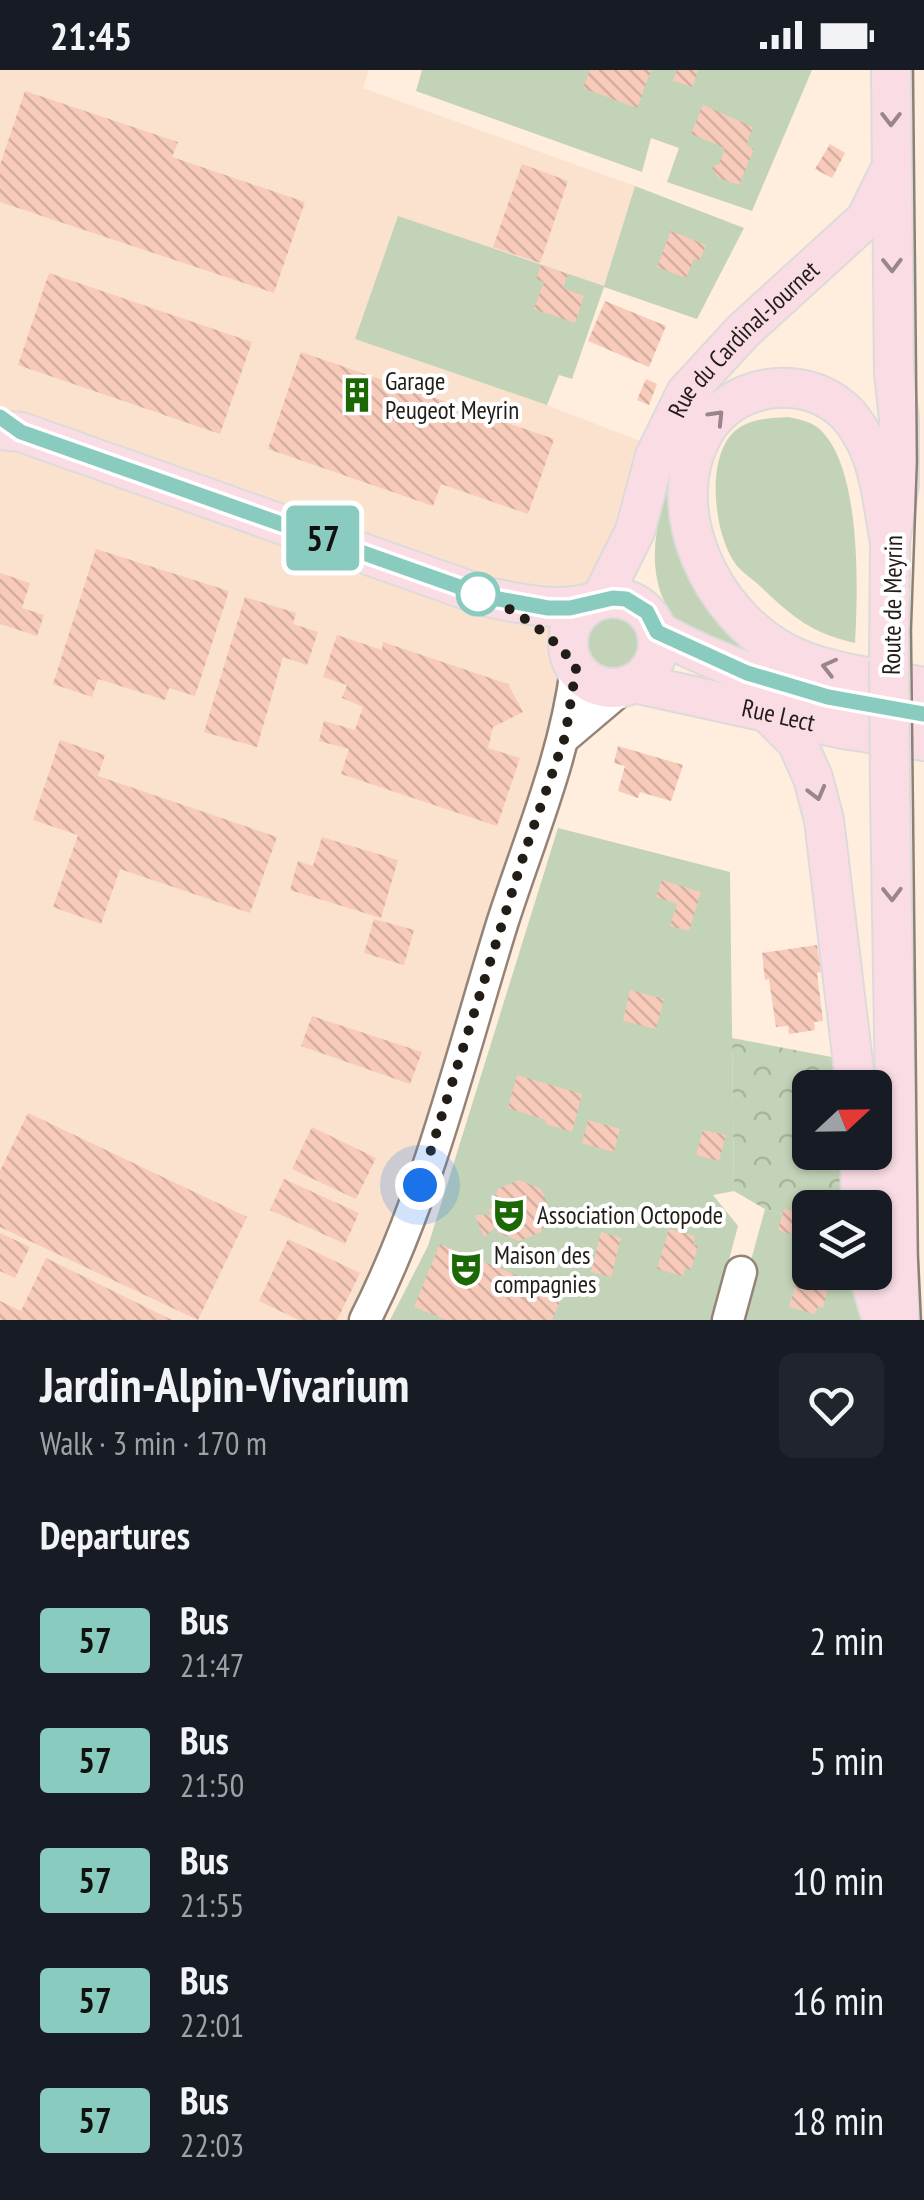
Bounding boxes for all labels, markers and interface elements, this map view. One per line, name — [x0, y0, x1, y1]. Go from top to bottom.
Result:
text: 21:45 — [50, 11, 132, 60]
one-way arrow — [880, 112, 902, 127]
street label: Rue du Cardinal-Journet — [661, 254, 826, 423]
one-way arrow — [882, 258, 903, 274]
place label: Garage Peugeot Meyrin — [385, 365, 519, 426]
building icon: Garage Peugeot Meyrin — [338, 376, 376, 414]
one-way arrow — [705, 411, 723, 429]
line badge: 57 — [278, 506, 368, 570]
text: 57 — [306, 515, 340, 561]
street label: Route de Meyrin — [875, 535, 909, 675]
unlabelled marker — [457, 573, 499, 615]
one-way arrow — [821, 658, 838, 679]
street label: Rue Lect — [739, 691, 818, 738]
one-way arrow — [805, 784, 826, 801]
one-way arrow — [881, 886, 903, 902]
north arrow — [792, 1070, 892, 1170]
map controls — [792, 1070, 892, 1290]
your location — [395, 1160, 445, 1210]
button: layers — [792, 1190, 892, 1290]
theatre icon: Association Octopode — [490, 1196, 528, 1234]
place label: Association Octopode — [537, 1199, 723, 1231]
place label: Maison des compagnies — [494, 1239, 596, 1300]
theatre icon: Maison des compagnies — [447, 1250, 485, 1288]
text: Jardin-Alpin-Vivarium — [40, 1353, 409, 1415]
button: heart — [779, 1353, 884, 1458]
text: Walk · 3 min · 170 m — [40, 1422, 267, 1464]
text: Departures — [40, 1510, 190, 1559]
text: Bus — [180, 1595, 229, 1644]
text: 2 min — [809, 1616, 884, 1665]
text: 57 — [78, 1617, 112, 1663]
text: 21:47 — [180, 1644, 244, 1686]
text: Bus — [180, 1715, 229, 1764]
text: 5 min — [809, 1736, 884, 1785]
text: 57 — [78, 1737, 112, 1783]
text: 21:50 — [180, 1764, 244, 1806]
text: Bus — [180, 1835, 229, 1884]
text: 10 min — [792, 1856, 884, 1905]
text: 57 — [78, 1857, 112, 1903]
text: 21:55 — [180, 1884, 244, 1926]
text: Bus — [180, 1955, 229, 2004]
text: 16 min — [792, 1976, 884, 2025]
text: 57 — [78, 1977, 112, 2023]
text: 22:01 — [180, 2004, 244, 2046]
text: Bus — [180, 2075, 229, 2124]
text: 18 min — [792, 2096, 884, 2145]
text: 57 — [78, 2097, 112, 2143]
text: 22:03 — [180, 2124, 244, 2166]

